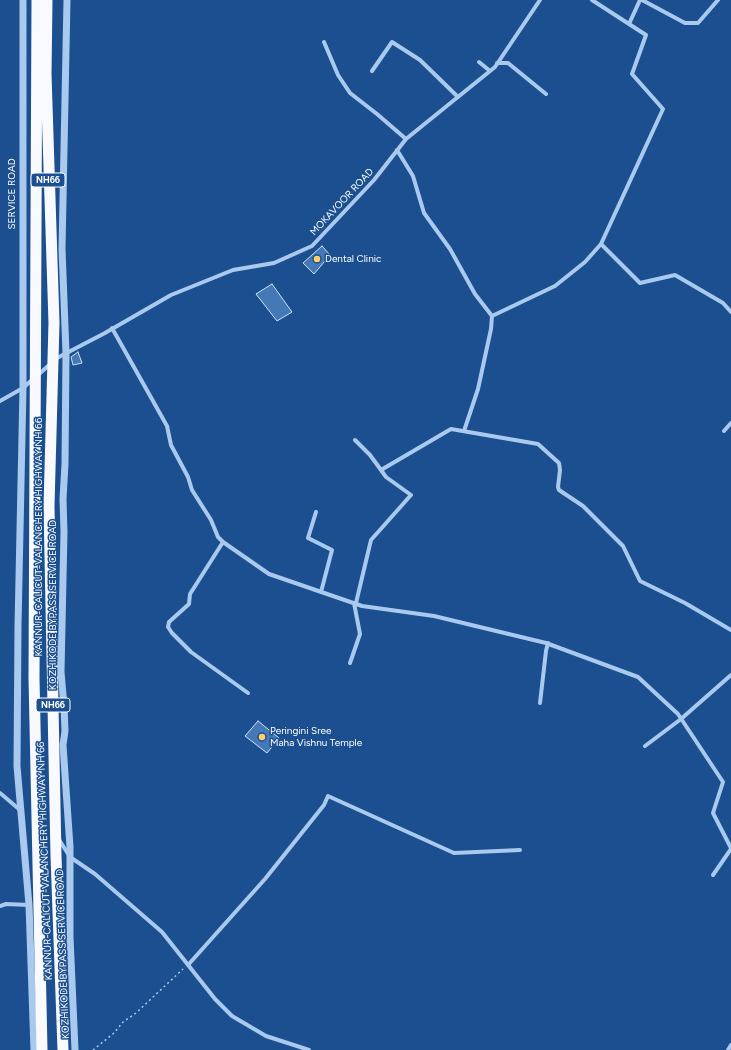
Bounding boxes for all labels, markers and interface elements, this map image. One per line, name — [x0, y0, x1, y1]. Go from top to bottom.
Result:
street label: SERVICE ROAD — [6, 158, 18, 230]
street label: MOKAVOOR ROAD — [308, 166, 376, 238]
road number: NH66 — [31, 173, 65, 187]
place label: Dental Clinic — [325, 253, 381, 265]
marker: Dental Clinic — [312, 254, 322, 264]
street label: KANNUR-CALICUT-VALANCHERY HIGHWAY NH 66 — [33, 418, 45, 656]
street label: KOZHIKODE BYPASS SERVICE ROAD — [47, 520, 59, 690]
road number: NH66 — [36, 698, 70, 712]
place label: Peringini Sree Maha Vishnu Temple — [270, 725, 362, 748]
marker: Peringini Sree Maha Vishnu Temple — [257, 732, 267, 742]
street label: KANNUR-CALICUT-VALANCHERY HIGHWAY NH 66 — [35, 741, 55, 981]
street label: KOZHIKODE BYPASS SERVICE ROAD — [54, 869, 72, 1039]

